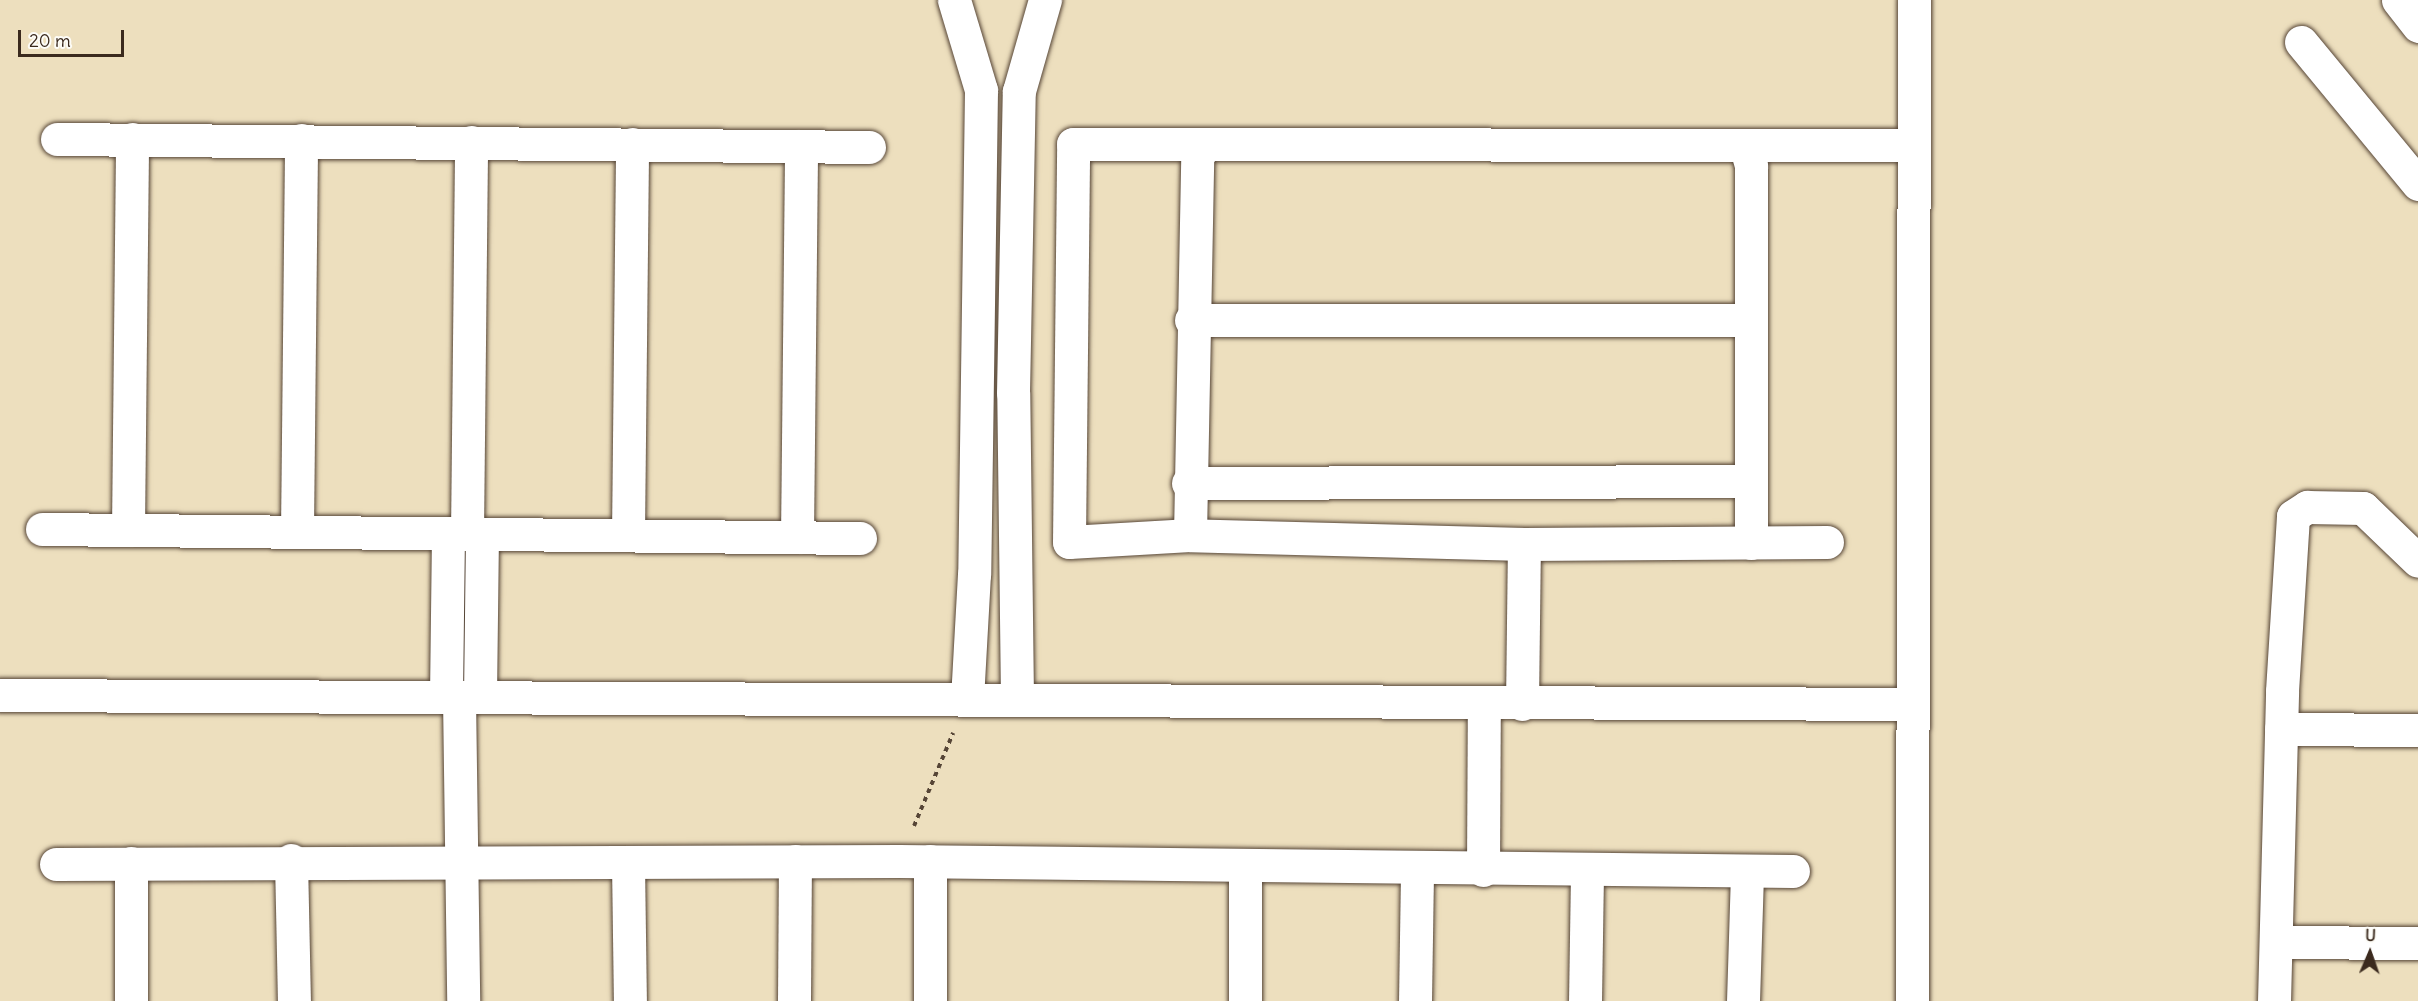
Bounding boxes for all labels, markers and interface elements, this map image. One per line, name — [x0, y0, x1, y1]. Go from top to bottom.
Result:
scale bar — [21, 18, 128, 56]
text: 20 m — [29, 29, 71, 52]
north arrow — [2340, 923, 2400, 983]
text: U — [2365, 925, 2376, 945]

